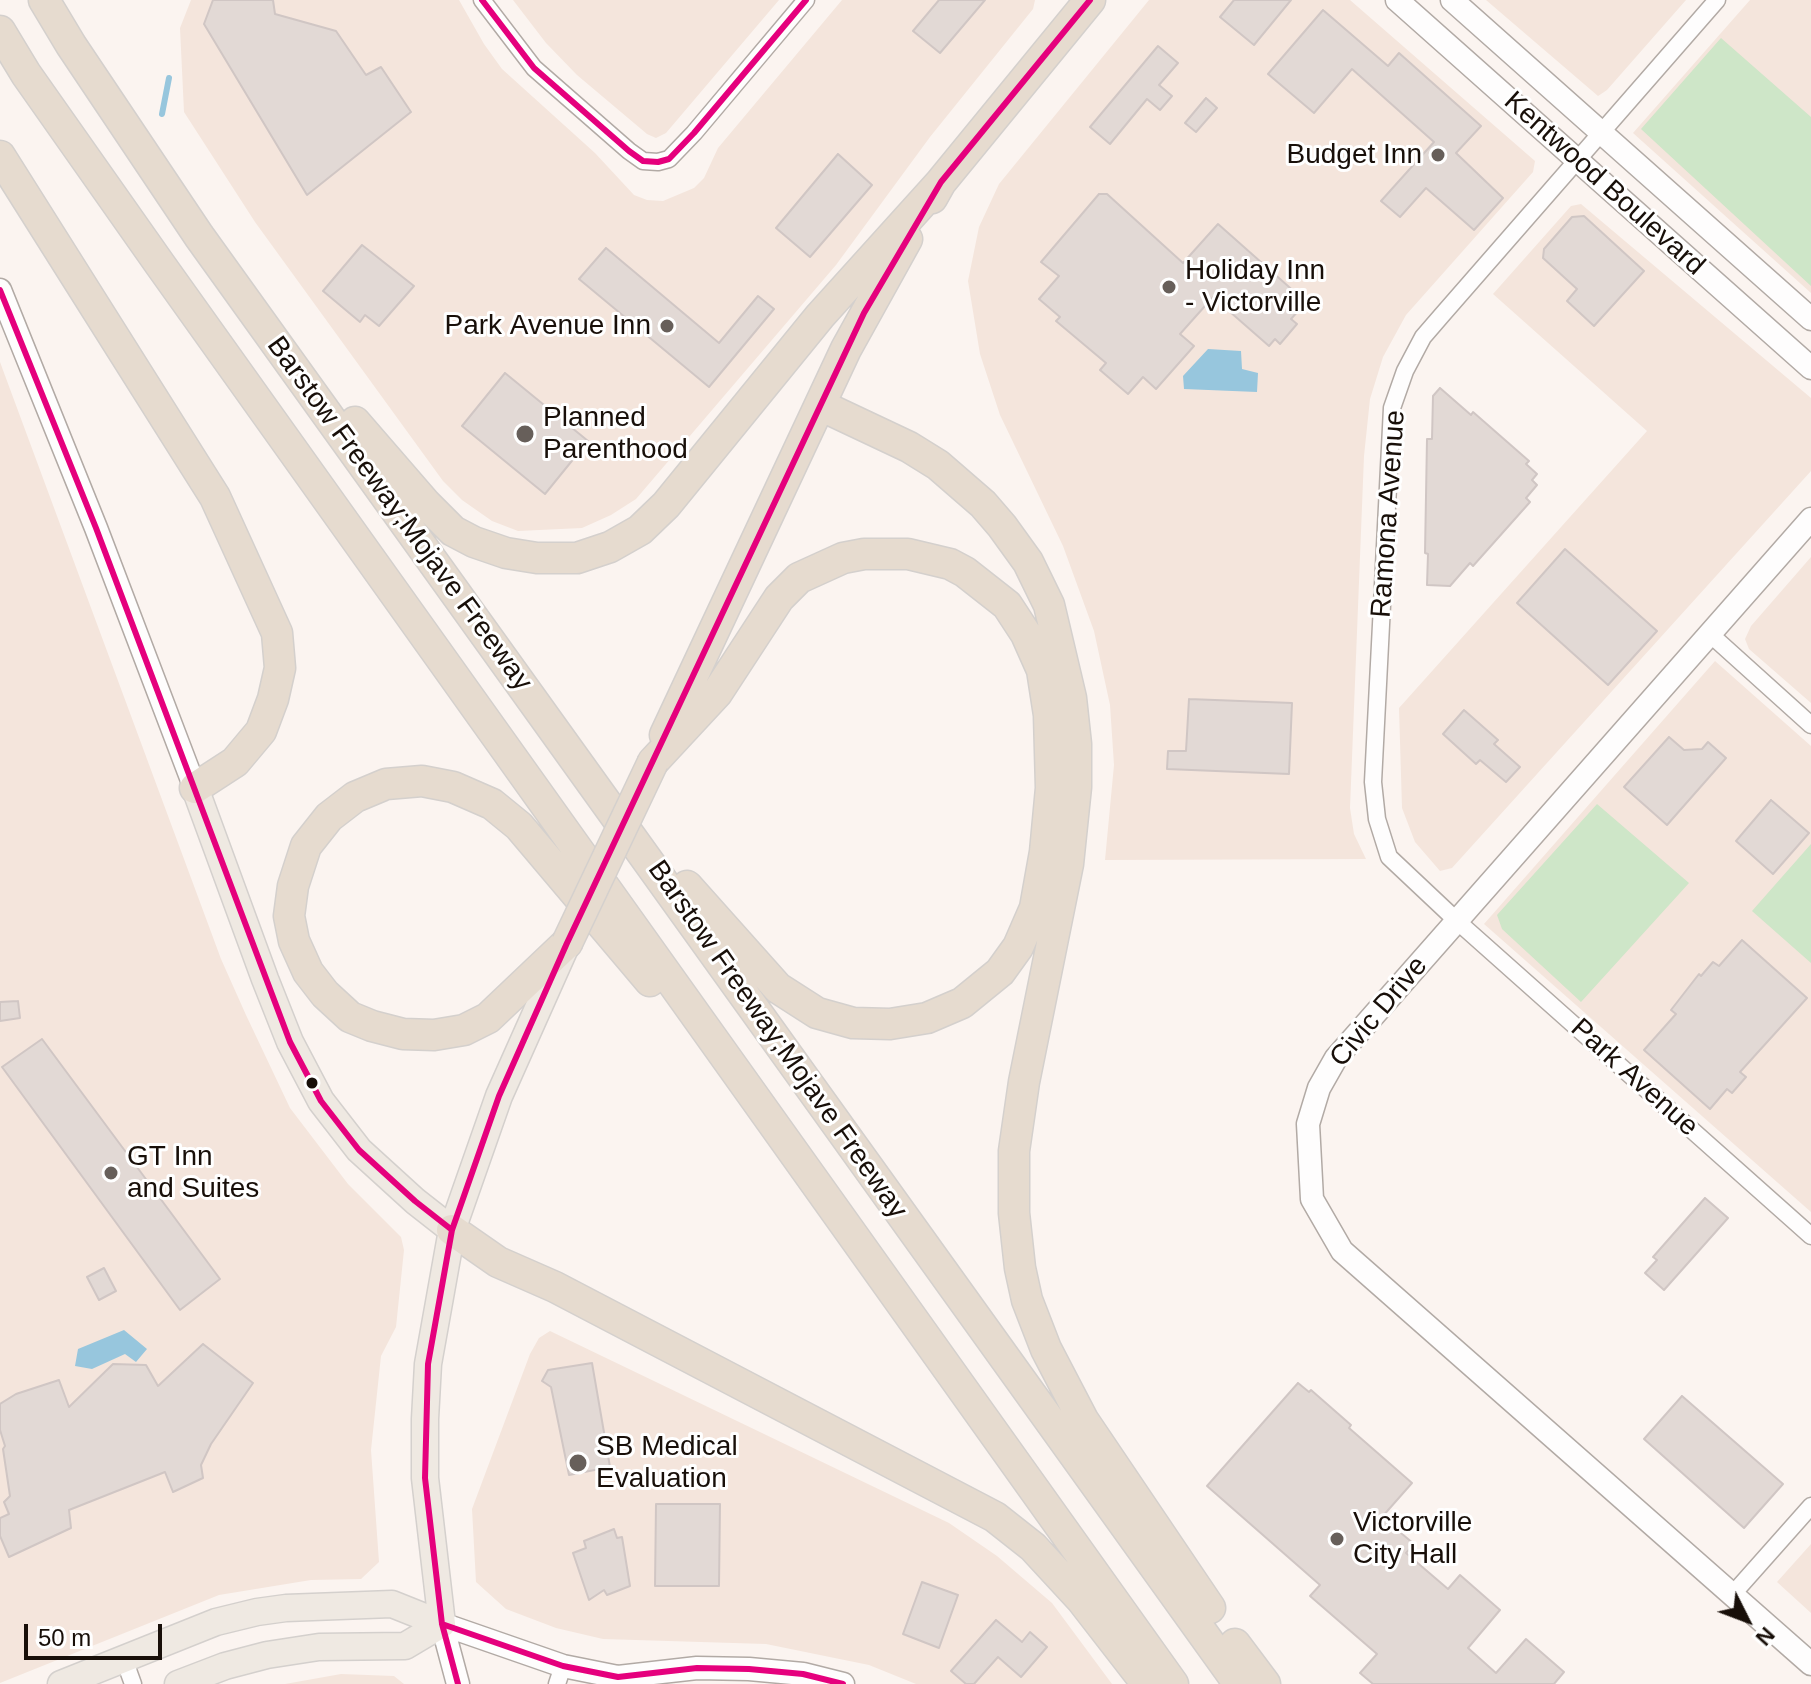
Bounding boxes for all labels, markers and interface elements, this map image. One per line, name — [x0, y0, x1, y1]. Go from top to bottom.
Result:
street label: Kentwood Boulevard — [1497, 85, 1711, 283]
place label: Budget Inn — [1287, 138, 1422, 172]
marker: Budget Inn — [1429, 146, 1447, 164]
place label: Holiday Inn - Victorville — [1185, 254, 1325, 320]
marker: Holiday Inn - Victorville — [1160, 278, 1178, 296]
place label: Park Avenue Inn — [444, 309, 651, 343]
marker: Park Avenue Inn — [658, 317, 676, 335]
street label: Barstow Freeway;Mojave Freeway — [259, 330, 539, 698]
place label: Planned Parenthood — [543, 401, 688, 467]
street label: Ramona Avenue — [1365, 409, 1413, 619]
marker: Planned Parenthood — [514, 423, 536, 445]
street label: Barstow Freeway;Mojave Freeway — [640, 854, 914, 1226]
street label: Civic Drive — [1323, 950, 1435, 1074]
street label: Park Avenue — [1563, 1012, 1705, 1144]
unlabelled marker — [304, 1075, 320, 1091]
place label: GT Inn and Suites — [127, 1140, 259, 1206]
marker: GT Inn and Suites — [102, 1164, 120, 1182]
place label: SB Medical Evaluation — [596, 1430, 738, 1496]
marker: SB Medical Evaluation — [567, 1452, 589, 1474]
place label: Victorville City Hall — [1353, 1506, 1472, 1572]
marker: Victorville City Hall — [1328, 1530, 1346, 1548]
north arrow — [1707, 1580, 1787, 1660]
scale bar — [28, 1608, 166, 1658]
text: N — [1751, 1622, 1780, 1651]
text: 50 m — [38, 1624, 91, 1651]

